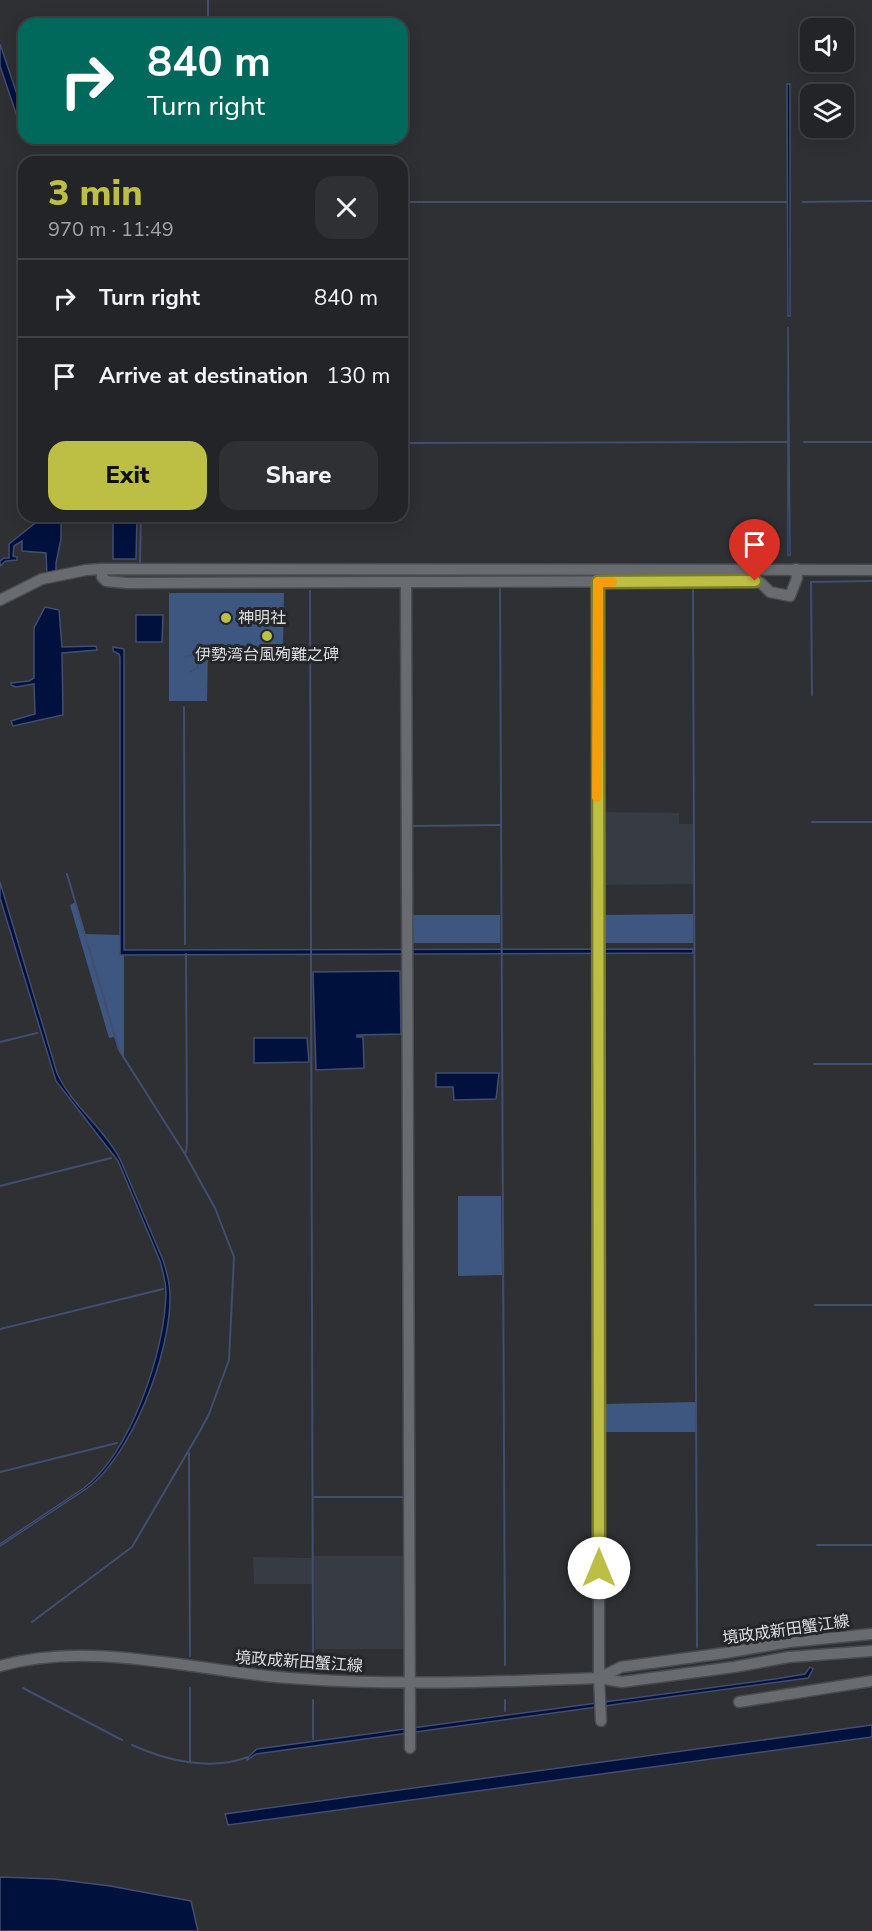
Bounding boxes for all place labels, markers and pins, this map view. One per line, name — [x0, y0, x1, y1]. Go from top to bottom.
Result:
pin — [729, 519, 780, 581]
place label: 神明社 — [238, 607, 286, 629]
marker: 神明社 — [219, 611, 233, 625]
marker: 伊勢湾台風殉難之碑 — [260, 629, 274, 643]
place label: 伊勢湾台風殉難之碑 — [195, 644, 339, 666]

